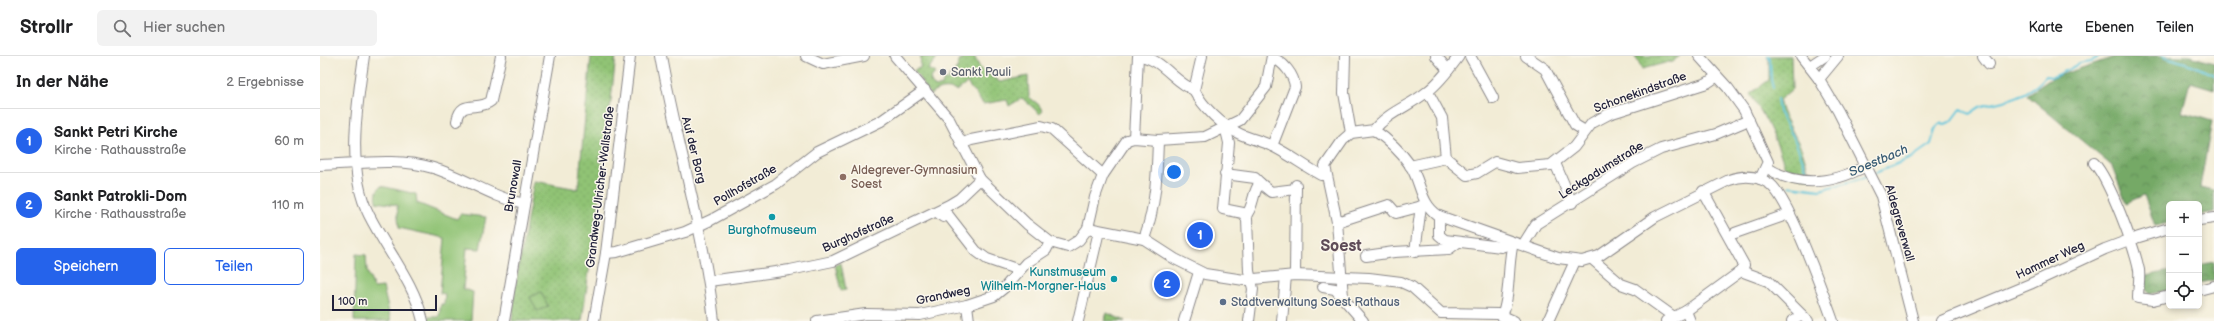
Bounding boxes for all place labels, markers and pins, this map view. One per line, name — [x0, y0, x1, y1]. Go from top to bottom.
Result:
place label: Sankt Pauli — [951, 65, 1011, 80]
marker: Sankt Pauli — [938, 67, 948, 77]
place label: Aldegrever-Gymnasium Soest — [851, 163, 977, 192]
marker: Aldegrever-Gymnasium Soest — [838, 172, 848, 182]
marker: Burghofmuseum — [767, 212, 777, 222]
pin: 1 — [1187, 220, 1213, 250]
place label: Burghofmuseum — [727, 223, 817, 238]
place label: Kunstmuseum Wilhelm-Morgner-Haus — [981, 265, 1106, 294]
pin: 2 — [1154, 269, 1180, 299]
marker: Kunstmuseum Wilhelm-Morgner-Haus — [1109, 274, 1119, 284]
place label: Stadtverwaltung Soest Rathaus — [1231, 295, 1400, 310]
marker: Stadtverwaltung Soest Rathaus — [1218, 297, 1228, 307]

